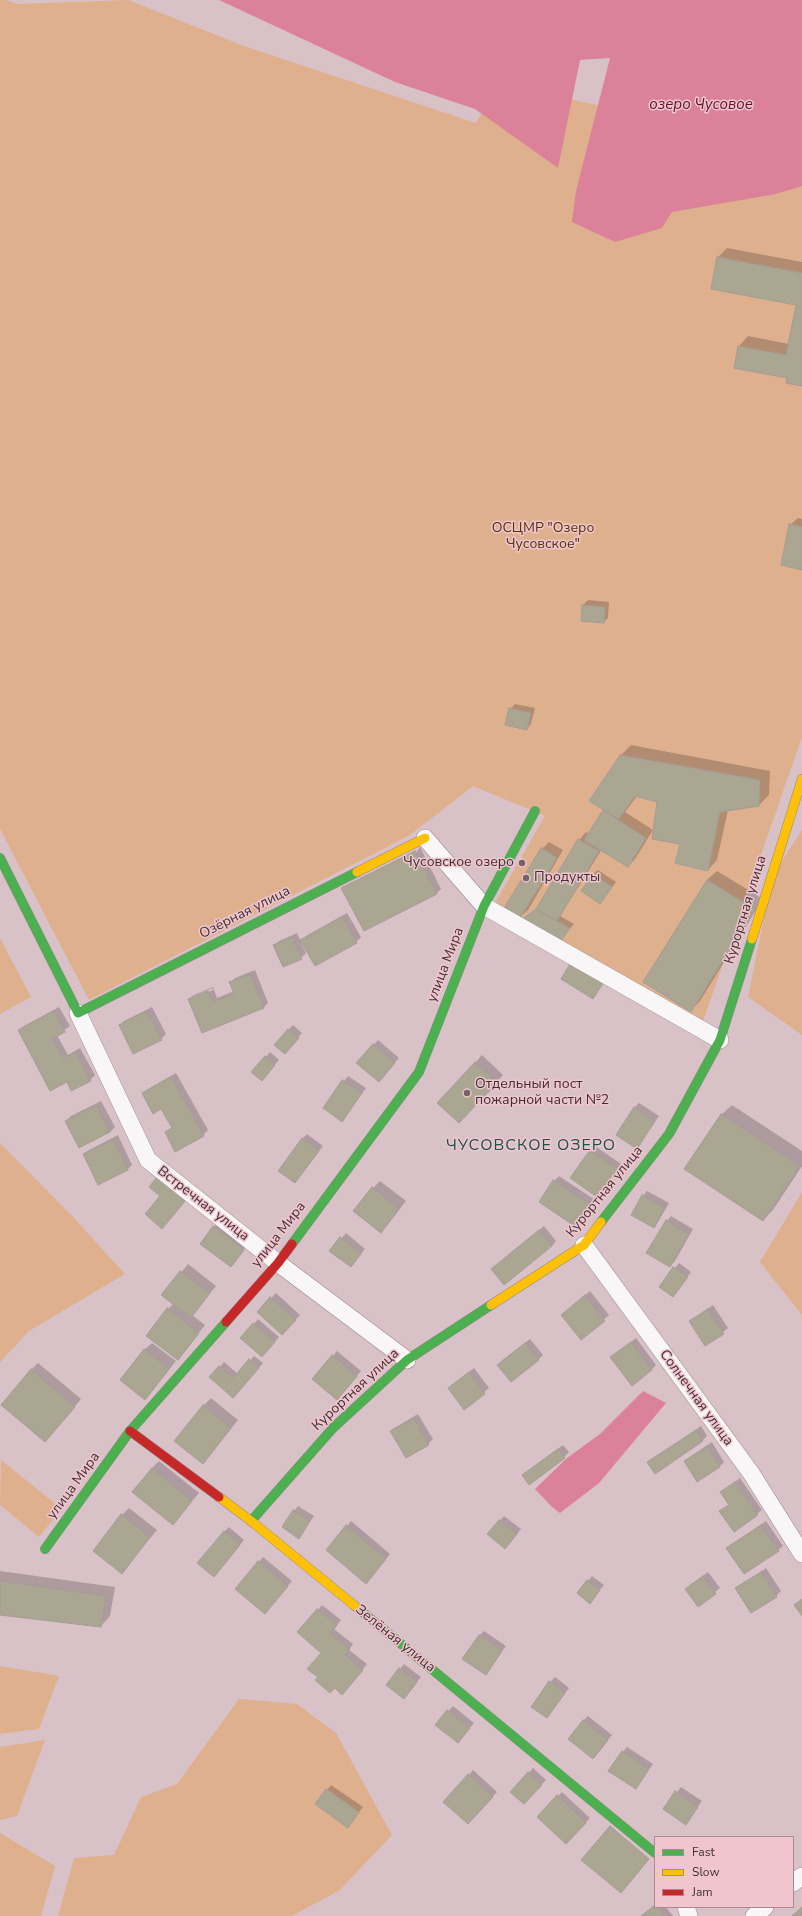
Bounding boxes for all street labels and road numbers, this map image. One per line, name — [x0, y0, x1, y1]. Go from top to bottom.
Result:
street label: Курортная улица — [721, 854, 771, 966]
street label: Озёрная улица — [197, 883, 293, 943]
street label: улица Мира — [424, 925, 468, 1005]
street label: Курортная улица — [563, 1143, 647, 1241]
street label: Встречная улица — [154, 1163, 252, 1245]
street label: улица Мира — [248, 1199, 310, 1271]
street label: Курортная улица — [309, 1345, 403, 1435]
street label: Солнечная улица — [656, 1347, 736, 1449]
street label: улица Мира — [44, 1449, 104, 1523]
street label: Зелёная улица — [352, 1602, 438, 1676]

